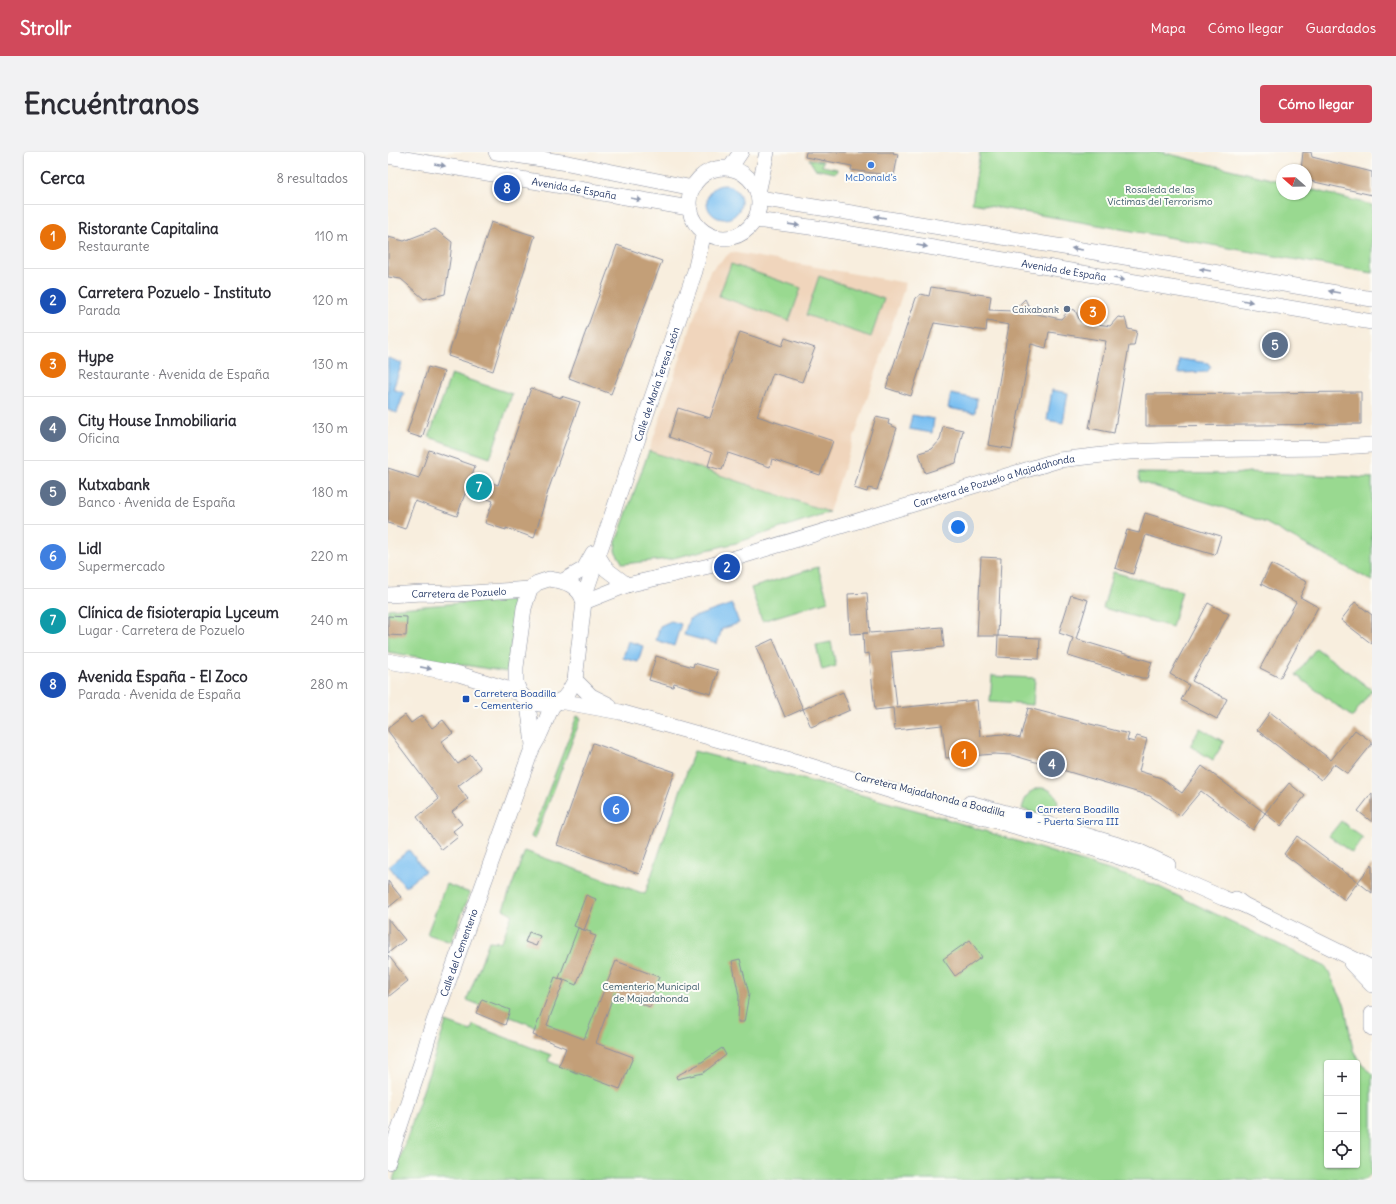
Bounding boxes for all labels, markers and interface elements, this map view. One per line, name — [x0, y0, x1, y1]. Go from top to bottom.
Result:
text: Strollr — [20, 16, 71, 40]
text: Mapa — [1151, 19, 1186, 37]
text: Cómo llegar — [1208, 19, 1284, 37]
text: Guardados — [1306, 19, 1376, 37]
button: Cómo llegar — [1260, 85, 1372, 123]
text: Encuéntranos — [24, 86, 199, 122]
marker: McDonald's — [866, 160, 876, 170]
one-way arrow — [434, 162, 446, 168]
north arrow — [1276, 164, 1312, 200]
text: Cerca — [40, 167, 85, 189]
text: 8 resultados — [276, 170, 348, 187]
place label: McDonald's — [845, 171, 897, 184]
pin: 8 — [494, 173, 520, 203]
street label: Avenida de España — [531, 175, 618, 202]
park label: Rosaleda de las Víctimas del Terrorismo — [1107, 183, 1213, 208]
one-way arrow — [630, 196, 642, 202]
one-way arrow — [874, 214, 886, 220]
text: Ristorante Capitalina — [78, 219, 219, 238]
one-way arrow — [788, 222, 800, 228]
text: 1 — [50, 228, 56, 245]
text: 110 m — [315, 228, 348, 245]
text: Restaurante — [78, 238, 150, 255]
one-way arrow — [916, 243, 928, 249]
one-way arrow — [1071, 246, 1083, 252]
street label: Avenida de España — [1021, 257, 1107, 284]
one-way arrow — [1199, 267, 1211, 273]
one-way arrow — [1113, 276, 1125, 282]
text: Carretera Pozuelo - Instituto — [78, 283, 271, 302]
one-way arrow — [1327, 289, 1340, 295]
text: 2 — [49, 292, 57, 309]
text: 120 m — [313, 292, 348, 309]
pin: 3 — [1080, 297, 1106, 327]
one-way arrow — [1241, 298, 1254, 304]
text: Parada — [78, 302, 121, 319]
place label: Caixabank — [1012, 303, 1059, 316]
marker: Caixabank — [1062, 304, 1072, 314]
street label: Calle de María Teresa León — [631, 325, 683, 443]
pin: 5 — [1262, 330, 1288, 360]
text: Hype — [78, 347, 114, 366]
text: 3 — [49, 356, 57, 373]
text: 130 m — [312, 356, 348, 373]
text: Restaurante · Avenida de España — [78, 366, 270, 383]
text: City House Inmobiliaria — [78, 411, 237, 430]
text: 4 — [49, 420, 57, 437]
text: 130 m — [312, 420, 348, 437]
text: Oficina — [78, 430, 120, 447]
street label: Carretera de Pozuelo a Majadahonda — [912, 452, 1076, 511]
pin: 7 — [466, 472, 492, 502]
text: Kutxabank — [78, 475, 150, 494]
text: 5 — [49, 484, 57, 501]
text: 180 m — [312, 484, 348, 501]
text: Banco · Avenida de España — [78, 494, 236, 511]
your location — [948, 517, 968, 537]
text: Lidl — [78, 539, 102, 558]
text: 6 — [49, 548, 57, 565]
text: 220 m — [311, 548, 348, 565]
pin: 2 — [714, 552, 740, 582]
text: Supermercado — [78, 558, 165, 575]
street label: Carretera de Pozuelo — [411, 585, 507, 601]
text: Clínica de fisioterapia Lyceum — [78, 603, 279, 622]
text: 7 — [50, 612, 56, 629]
text: 240 m — [311, 612, 348, 629]
text: Lugar · Carretera de Pozuelo — [78, 622, 245, 639]
one-way arrow — [420, 665, 432, 671]
text: Avenida España - El Zoco — [78, 667, 248, 686]
text: 8 — [49, 676, 57, 693]
text: 280 m — [310, 676, 348, 693]
text: Parada · Avenida de España — [78, 686, 241, 703]
place label: Carretera Boadilla - Cementerio — [474, 687, 557, 712]
marker: Carretera Boadilla - Cementerio — [461, 694, 471, 704]
pin: 1 — [951, 739, 977, 769]
pin: 4 — [1039, 749, 1065, 779]
street label: Carretera Majadahonda a Boadilla — [853, 769, 1007, 820]
pin: 6 — [603, 794, 629, 824]
place label: Carretera Boadilla - Puerta Sierra III — [1037, 803, 1120, 828]
marker: Carretera Boadilla - Puerta Sierra III — [1024, 810, 1034, 820]
street label: Calle del Cementerio — [437, 907, 481, 999]
park label: Cementerio Municipal de Majadahonda — [602, 980, 700, 1005]
map controls — [1324, 1060, 1360, 1168]
button: + — [1324, 1060, 1360, 1096]
button: − — [1324, 1096, 1360, 1132]
button: locate — [1324, 1132, 1360, 1168]

